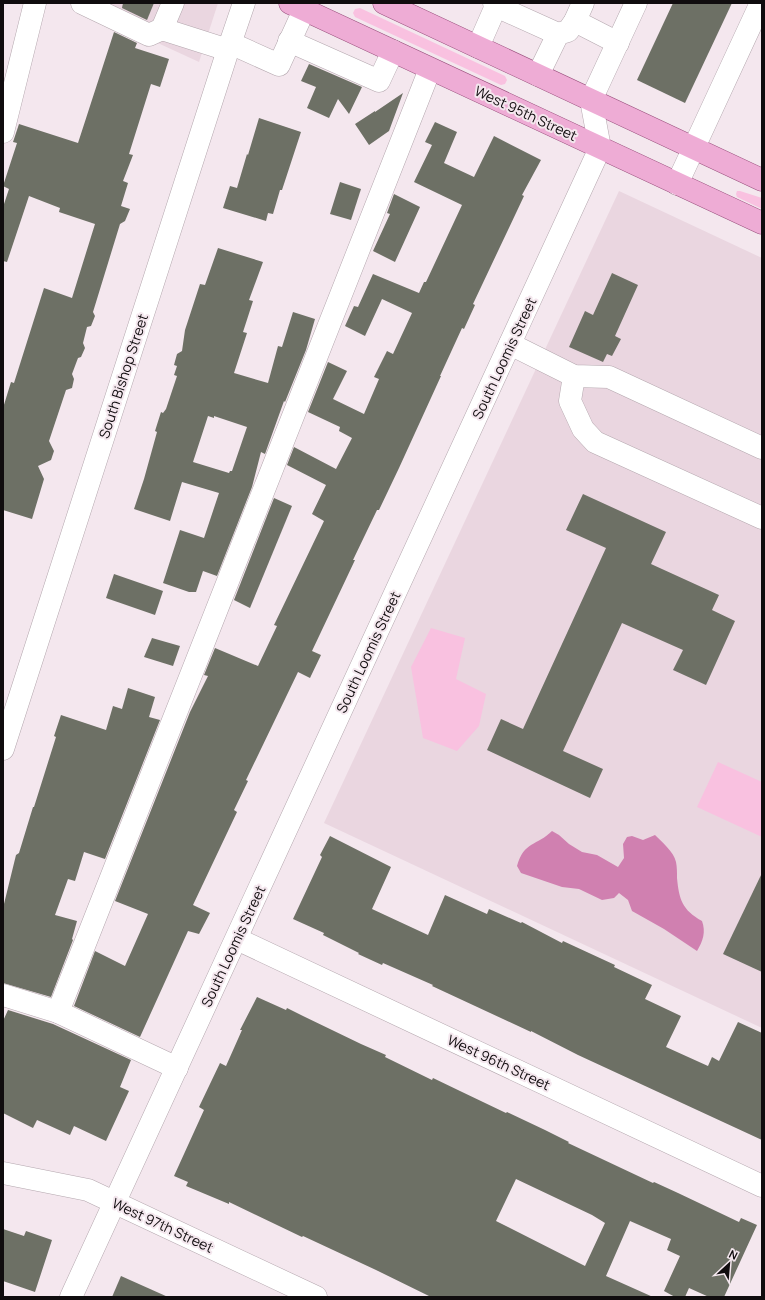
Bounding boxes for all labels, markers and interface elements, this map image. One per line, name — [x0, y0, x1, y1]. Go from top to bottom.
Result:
street label: West 95th Street — [472, 81, 581, 145]
street label: South Loomis Street — [467, 294, 541, 422]
street label: South Bishop Street — [94, 311, 152, 441]
street label: South Loomis Street — [331, 588, 405, 716]
street label: South Loomis Street — [196, 882, 270, 1010]
street label: West 96th Street — [444, 1030, 554, 1094]
street label: West 97th Street — [109, 1193, 217, 1257]
north arrow — [709, 1244, 749, 1284]
text: N — [727, 1246, 741, 1263]

